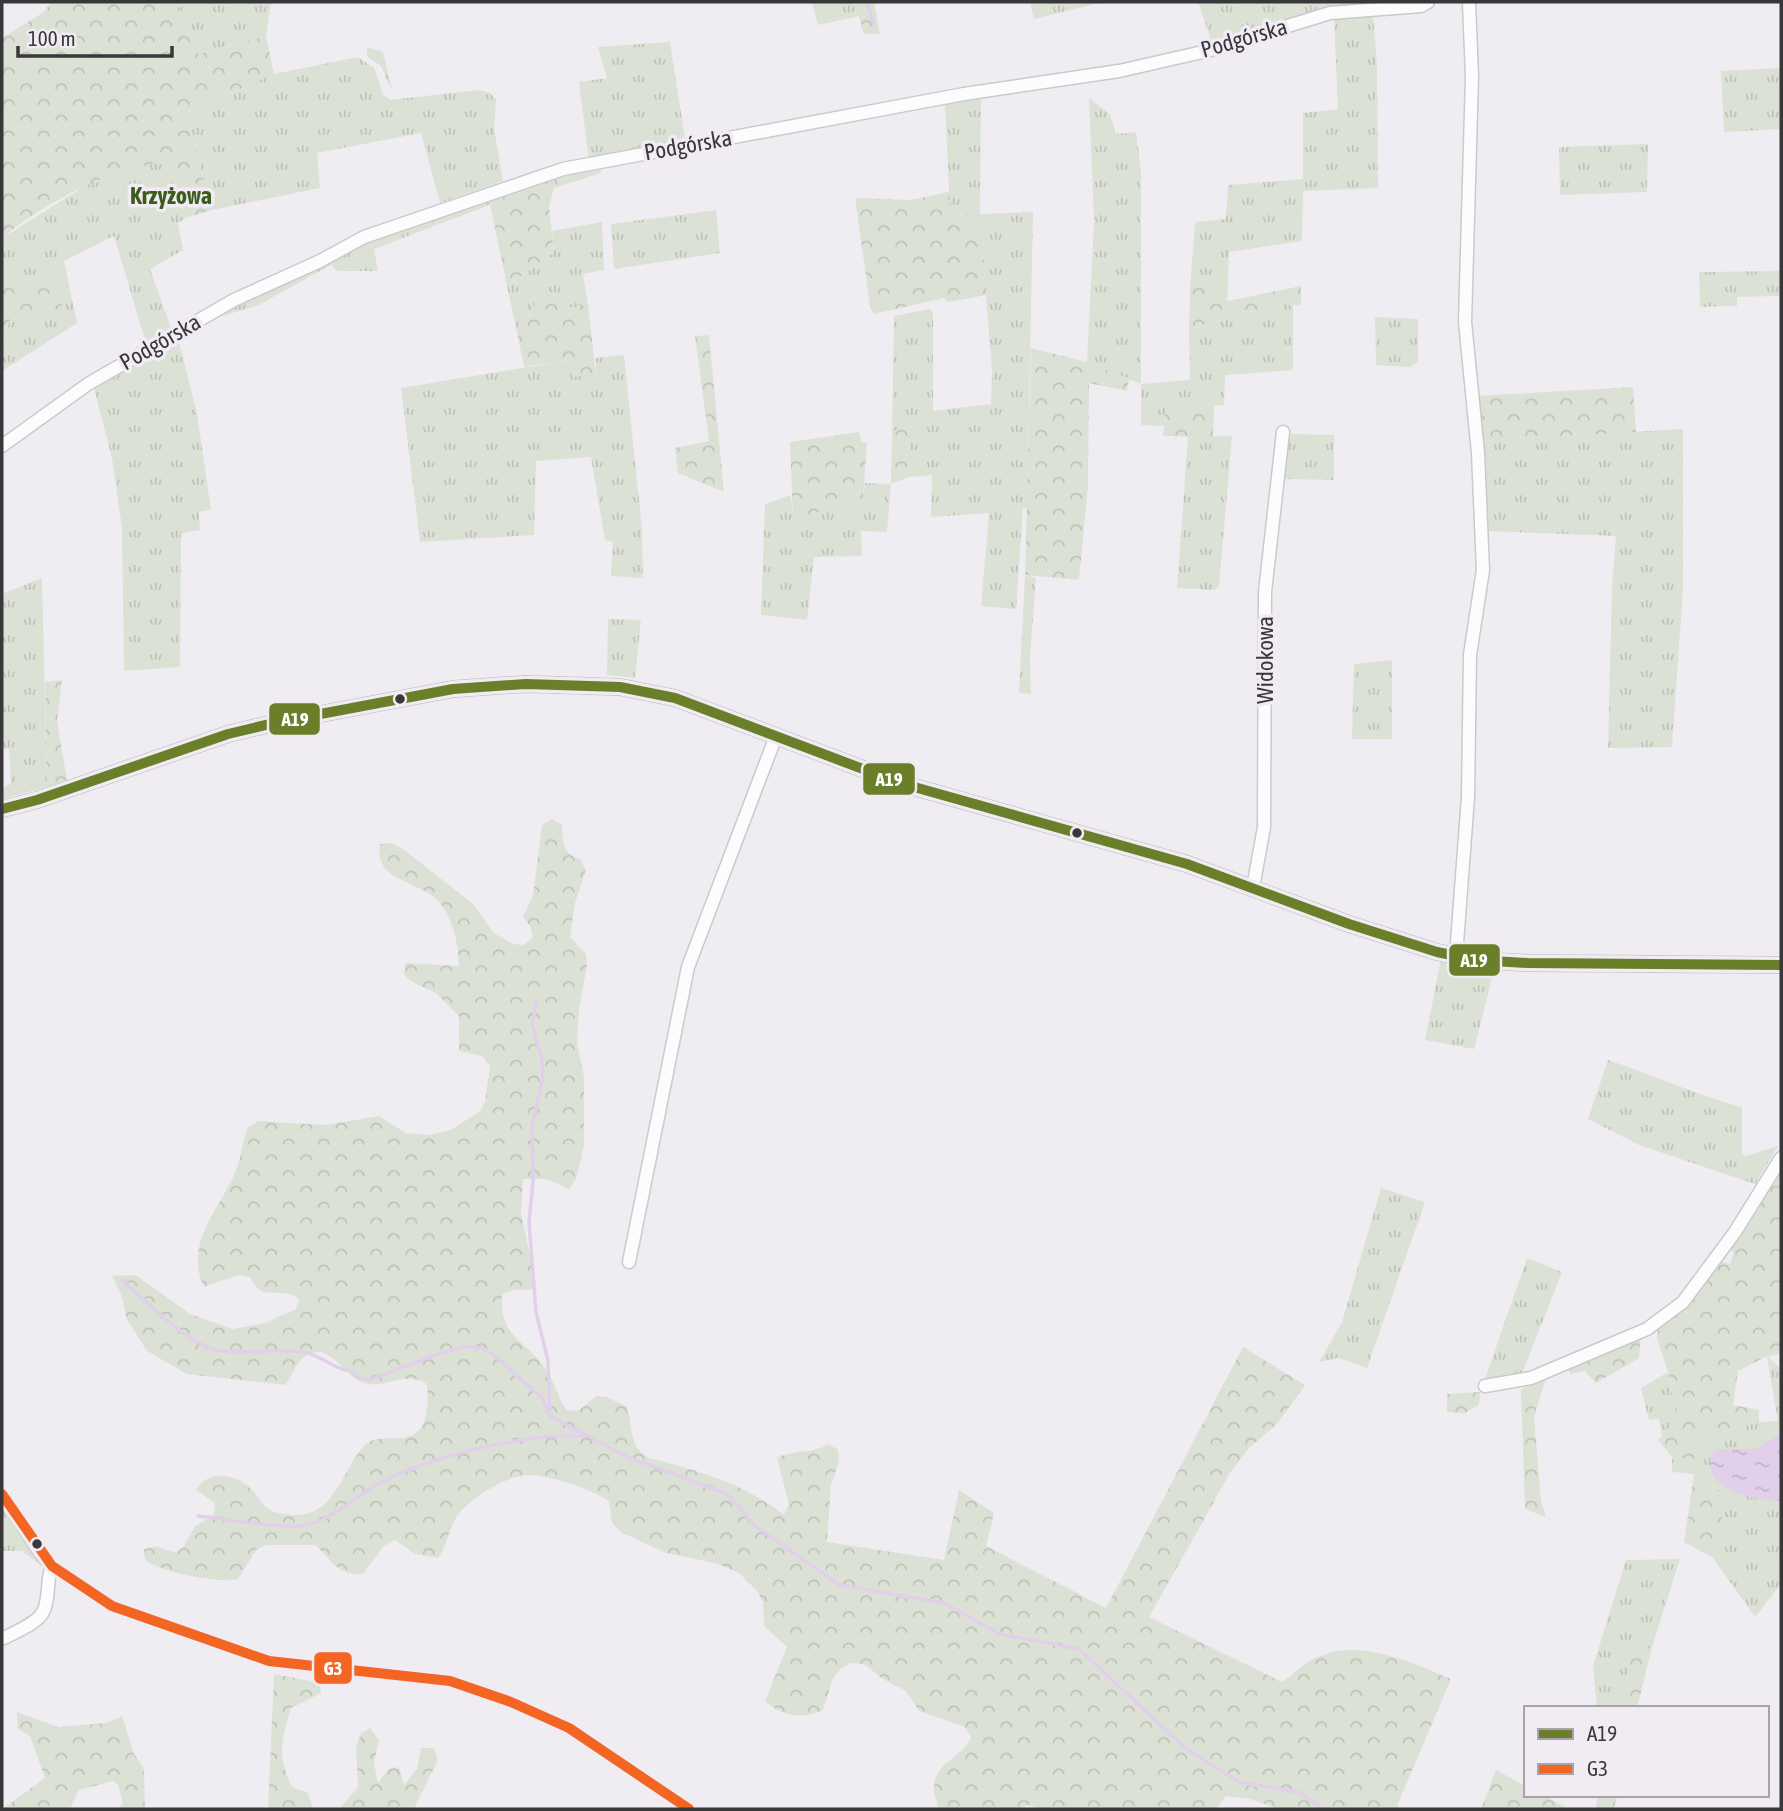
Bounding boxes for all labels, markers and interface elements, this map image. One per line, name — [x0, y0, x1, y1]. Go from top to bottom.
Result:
street label: Podgórska — [1198, 13, 1290, 63]
scale bar — [18, 14, 172, 58]
text: 100 m — [28, 26, 76, 50]
street label: Podgórska — [642, 124, 734, 166]
district label: Krzyżowa — [130, 182, 212, 209]
street label: Podgórska — [115, 309, 205, 375]
street label: Widokowa — [1252, 616, 1278, 704]
unlabelled marker — [393, 692, 407, 706]
line badge: A19 — [268, 702, 321, 736]
text: A19 — [280, 708, 309, 730]
line badge: A19 — [862, 762, 916, 796]
text: A19 — [874, 768, 903, 790]
unlabelled marker — [1070, 826, 1084, 840]
line badge: A19 — [1448, 943, 1501, 977]
text: A19 — [1459, 949, 1488, 971]
unlabelled marker — [30, 1537, 44, 1551]
line badge: G3 — [313, 1651, 353, 1685]
text: G3 — [323, 1657, 343, 1679]
legend — [1524, 1706, 1769, 1797]
text: A19 — [1587, 1721, 1617, 1745]
text: G3 — [1587, 1756, 1608, 1780]

